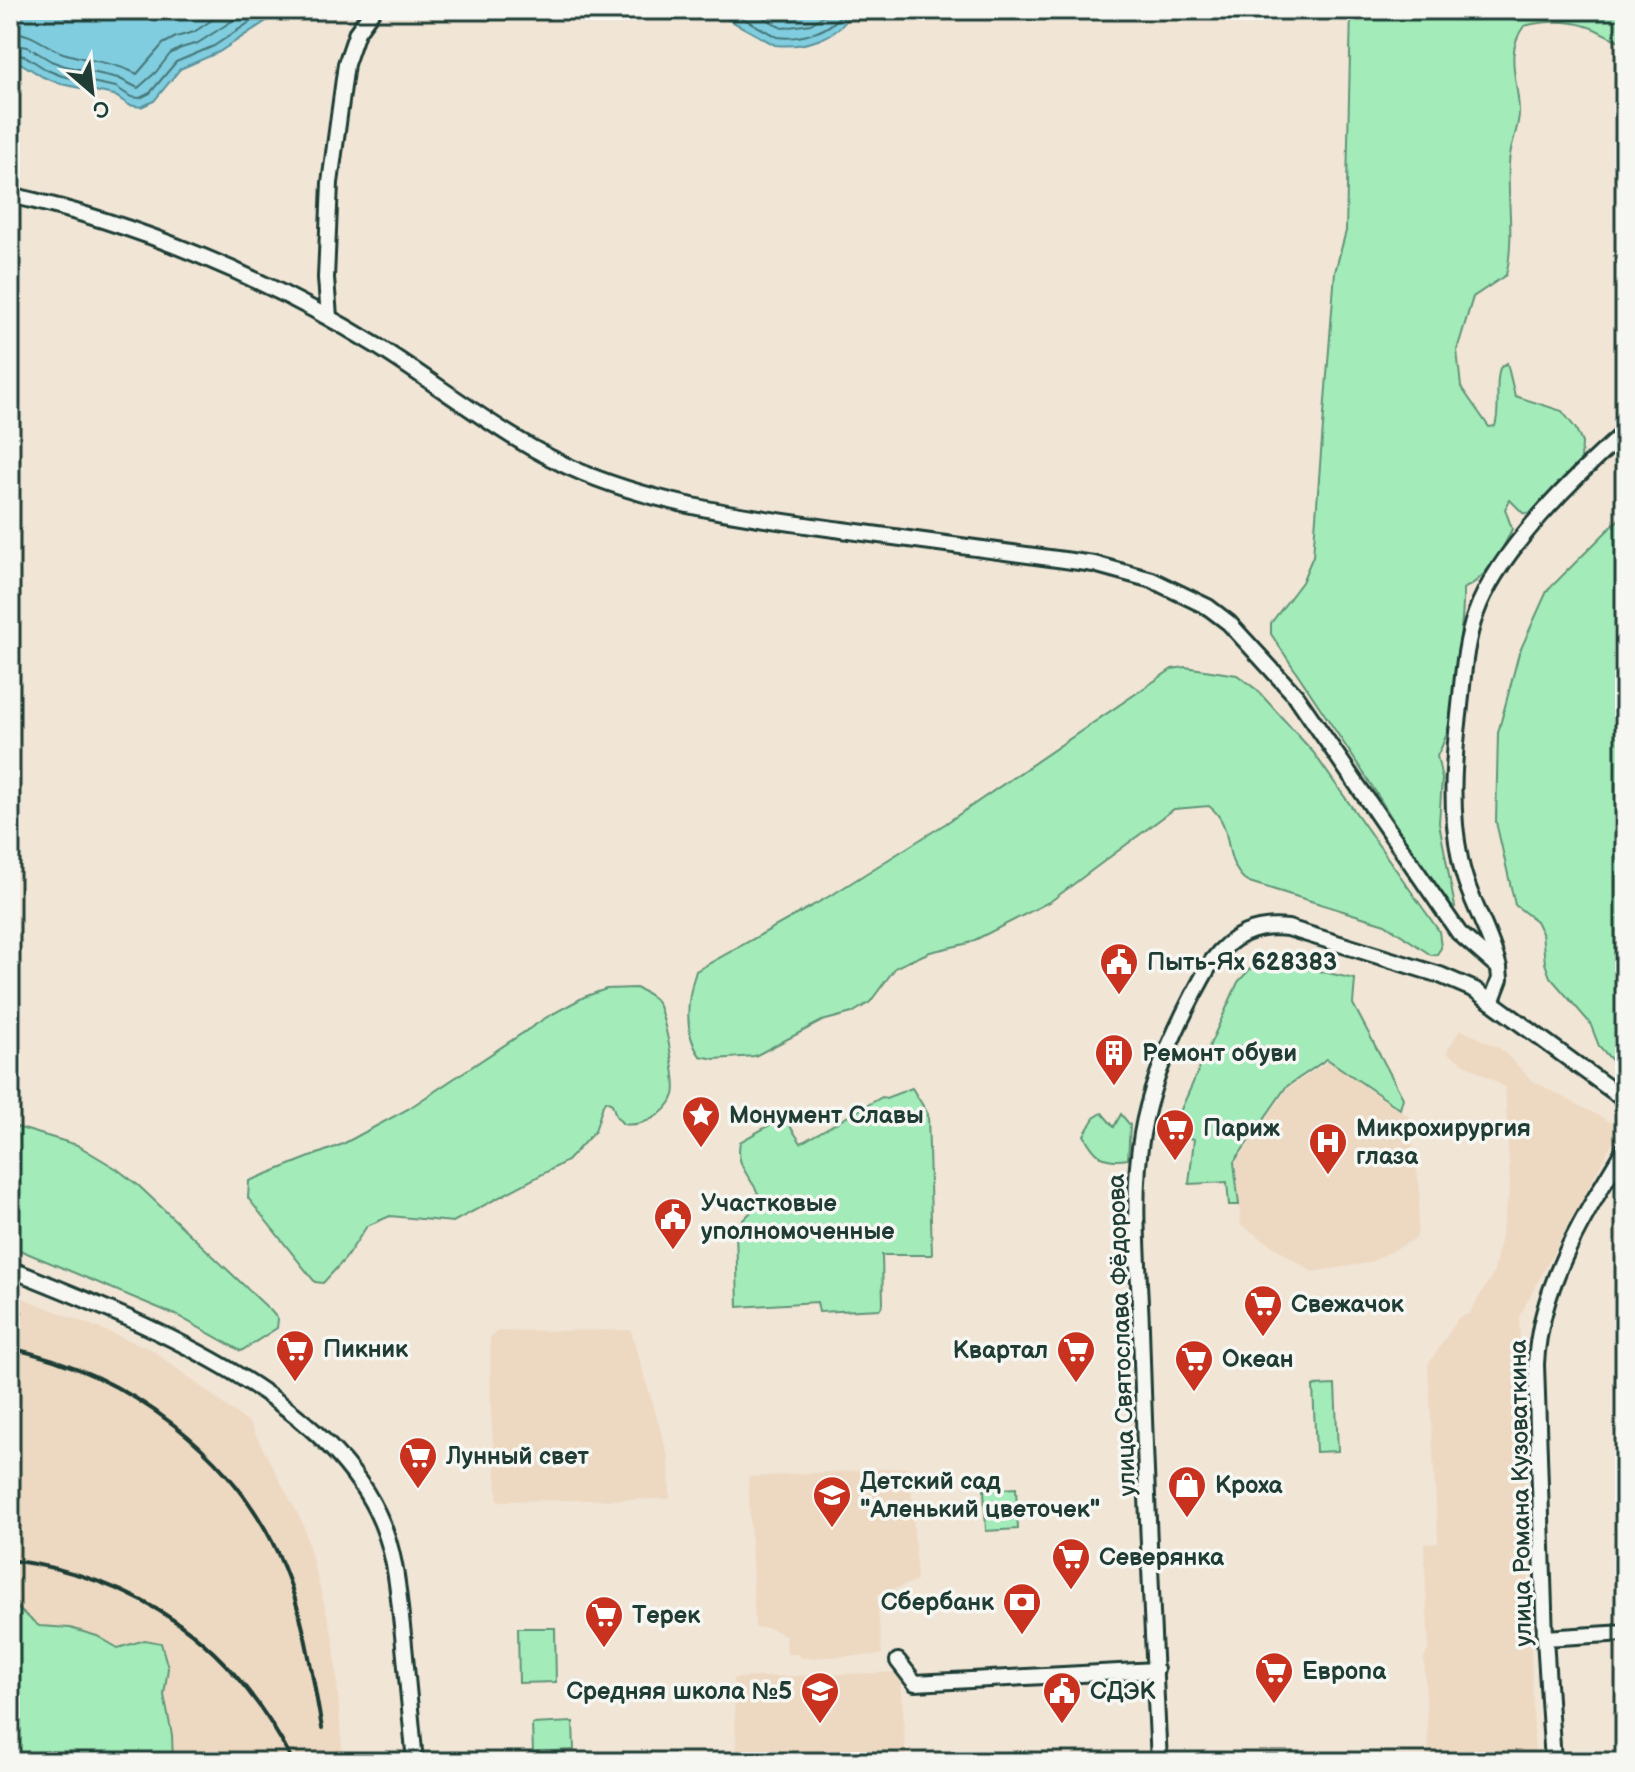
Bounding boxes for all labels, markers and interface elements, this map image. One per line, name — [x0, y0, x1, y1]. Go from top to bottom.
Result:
north arrow — [52, 52, 132, 132]
text: С — [88, 93, 114, 124]
public building icon: Пыть-Ях 628383 — [1098, 941, 1140, 996]
place label: Пыть-Ях 628383 — [1147, 948, 1337, 977]
building icon: Ремонт обуви — [1093, 1032, 1135, 1087]
place label: Ремонт обуви — [1142, 1039, 1297, 1068]
place icon: Монумент Славы — [680, 1094, 722, 1149]
place label: Монумент Славы — [729, 1101, 924, 1130]
supermarket icon: Париж — [1154, 1107, 1196, 1162]
place label: Париж — [1203, 1114, 1280, 1143]
place label: Микрохирургия глаза — [1356, 1114, 1531, 1171]
hospital icon: Микрохирургия глаза — [1307, 1121, 1349, 1176]
street label: улица Святослава Фёдорова — [1102, 1173, 1142, 1497]
place label: Участковые уполномоченные — [701, 1189, 895, 1246]
public building icon: Участковые уполномоченные — [652, 1196, 694, 1251]
supermarket icon: Свежачок — [1242, 1283, 1284, 1338]
place label: Свежачок — [1291, 1290, 1405, 1319]
supermarket icon: Пикник — [274, 1328, 316, 1383]
supermarket icon: Квартал — [1055, 1329, 1097, 1384]
place label: Пикник — [323, 1335, 409, 1364]
place label: Квартал — [953, 1336, 1048, 1365]
supermarket icon: Океан — [1173, 1338, 1215, 1393]
street label: улица Романа Кузоваткина — [1504, 1339, 1538, 1647]
place label: Океан — [1222, 1345, 1294, 1374]
supermarket icon: Лунный свет — [397, 1435, 439, 1490]
place label: Лунный свет — [445, 1442, 590, 1471]
shop icon: Кроха — [1166, 1464, 1208, 1519]
place label: Детский сад "Аленький цветочек" — [860, 1467, 1100, 1524]
place label: Кроха — [1215, 1471, 1284, 1500]
school or university icon: Детский сад "Аленький цветочек" — [811, 1474, 853, 1529]
supermarket icon: Северянка — [1050, 1536, 1092, 1591]
place label: Северянка — [1099, 1543, 1225, 1572]
bank icon: Сбербанк — [1001, 1581, 1043, 1636]
place label: Сбербанк — [881, 1588, 995, 1617]
supermarket icon: Терек — [583, 1594, 625, 1649]
place label: Терек — [632, 1601, 701, 1630]
supermarket icon: Европа — [1253, 1650, 1295, 1705]
place label: Европа — [1302, 1657, 1387, 1686]
school or university icon: Средняя школа №5 — [799, 1670, 841, 1725]
public building icon: СДЭК — [1041, 1670, 1083, 1725]
place label: Средняя школа №5 — [566, 1677, 792, 1706]
place label: СДЭК — [1090, 1677, 1157, 1706]

